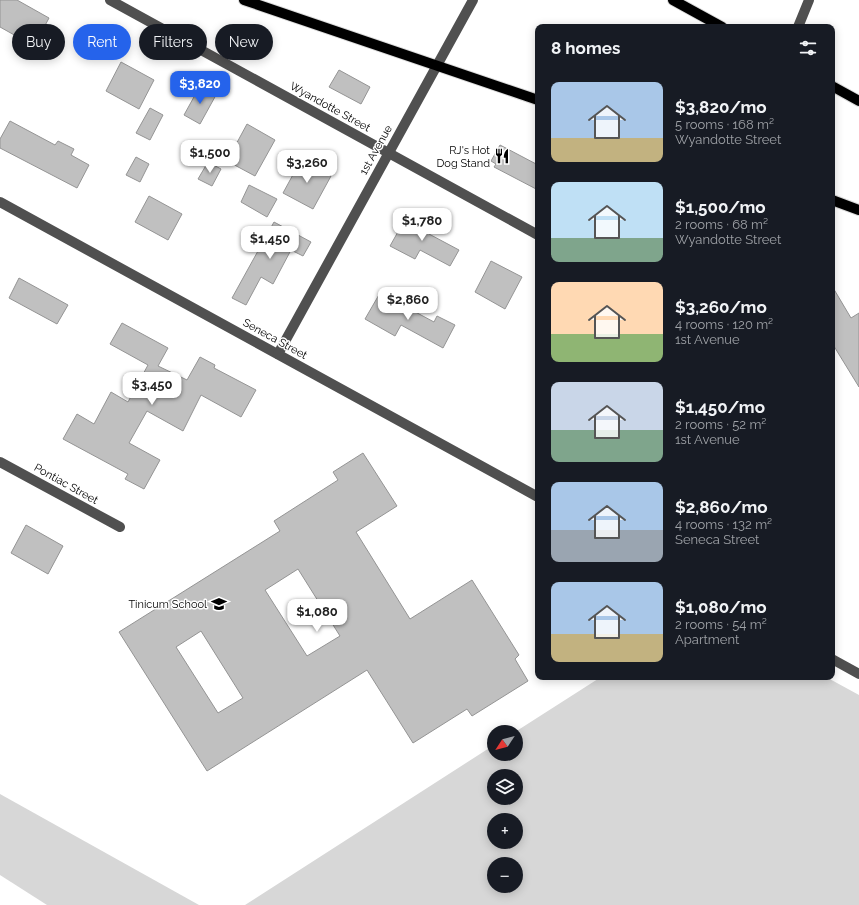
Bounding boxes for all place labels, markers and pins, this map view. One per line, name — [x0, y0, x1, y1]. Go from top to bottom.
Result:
pin: $3,820 — [167, 71, 233, 105]
pin: $1,500 — [177, 140, 243, 174]
place label: RJ's Hot Dog Stand — [436, 144, 490, 170]
restaurant icon: RJ's Hot Dog Stand — [493, 147, 511, 165]
pin: $3,260 — [274, 150, 340, 184]
pin: $1,780 — [389, 208, 455, 242]
pin: $1,450 — [237, 226, 303, 260]
pin: $2,860 — [375, 287, 441, 321]
pin: $3,450 — [119, 372, 185, 406]
school or university icon: Tinicum School — [210, 595, 228, 613]
place label: Tinicum School — [128, 598, 207, 611]
pin: $1,080 — [284, 599, 350, 633]

